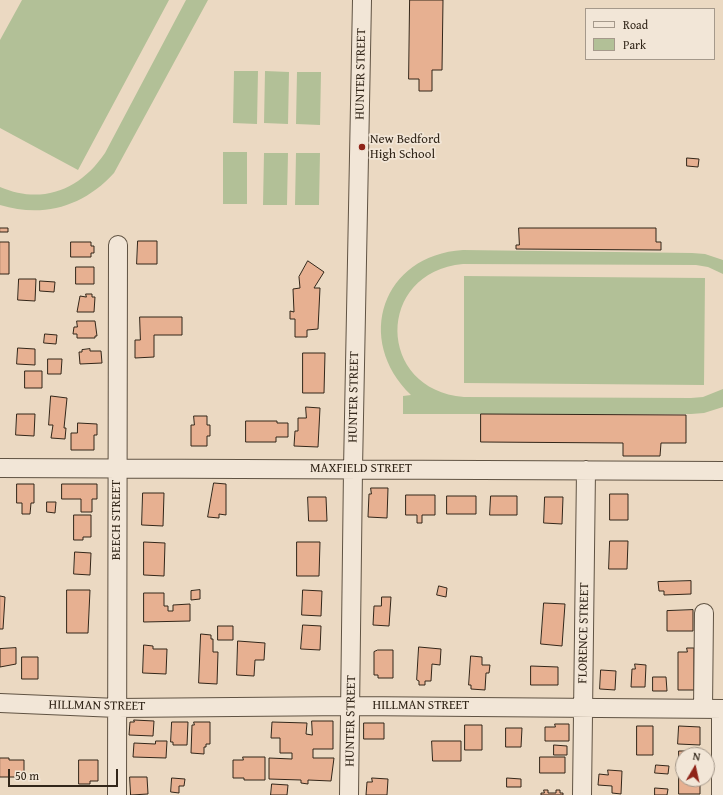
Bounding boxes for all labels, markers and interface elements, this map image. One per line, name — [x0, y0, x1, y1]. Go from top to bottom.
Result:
legend — [585, 8, 715, 60]
text: Road — [623, 16, 648, 33]
street label: HUNTER STREET — [352, 28, 370, 120]
text: Park — [623, 36, 646, 53]
place label: New Bedford High School — [370, 132, 440, 163]
marker: New Bedford High School — [357, 142, 367, 152]
street label: HUNTER STREET — [345, 351, 363, 443]
street label: MAXFIELD STREET — [310, 461, 412, 477]
street label: BEECH STREET — [109, 480, 125, 560]
street label: FLORENCE STREET — [575, 582, 593, 684]
street label: HUNTER STREET — [342, 675, 360, 767]
street label: HILLMAN STREET — [48, 697, 146, 715]
street label: HILLMAN STREET — [373, 698, 469, 714]
north arrow — [675, 747, 715, 787]
text: N — [692, 748, 702, 765]
scale bar — [10, 761, 120, 787]
text: 50 m — [15, 767, 39, 784]

